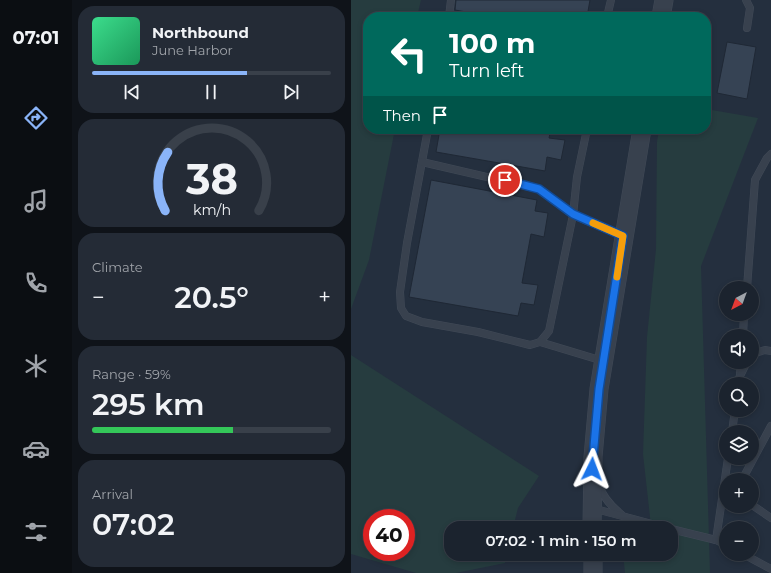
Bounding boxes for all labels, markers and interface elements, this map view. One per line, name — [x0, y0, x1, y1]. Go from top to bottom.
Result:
text: Northbound — [152, 23, 249, 42]
text: 100 m — [449, 26, 535, 60]
text: 07:01 — [13, 27, 59, 49]
icon: left — [383, 28, 435, 80]
text: June Harbor — [152, 42, 233, 58]
text: Turn left — [449, 60, 524, 82]
icon: previous — [121, 81, 143, 103]
icon: pause — [200, 81, 222, 103]
icon: next — [280, 81, 302, 103]
icon: directions — [22, 104, 50, 132]
icon: arrive — [429, 104, 451, 126]
text: Then — [383, 106, 421, 125]
text: 38 — [184, 154, 238, 204]
pin — [488, 163, 522, 197]
icon: arrive — [494, 169, 516, 191]
icon: music — [22, 187, 50, 215]
text: km/h — [192, 201, 231, 219]
text: Climate — [92, 259, 143, 275]
icon: phone — [22, 269, 50, 297]
text: 20.5° — [174, 279, 249, 316]
north arrow — [719, 281, 759, 321]
map controls — [719, 281, 759, 561]
text: − — [92, 284, 105, 311]
text: + — [318, 284, 331, 311]
button: sound — [719, 329, 759, 369]
icon: climate — [22, 352, 50, 380]
text: Range · 59% — [92, 366, 171, 382]
button: search — [719, 377, 759, 417]
text: 295 km — [92, 386, 205, 423]
button: layers — [719, 425, 759, 465]
icon: car — [22, 435, 50, 463]
position arrow — [571, 448, 613, 490]
button: + — [719, 473, 759, 513]
text: Arrival — [92, 486, 133, 502]
text: 07:02 — [92, 506, 175, 543]
speed limit sign: 40 — [363, 509, 415, 561]
icon: filters — [22, 518, 50, 546]
button: − — [719, 521, 759, 561]
text: 07:02 · 1 min · 150 m — [485, 531, 637, 550]

